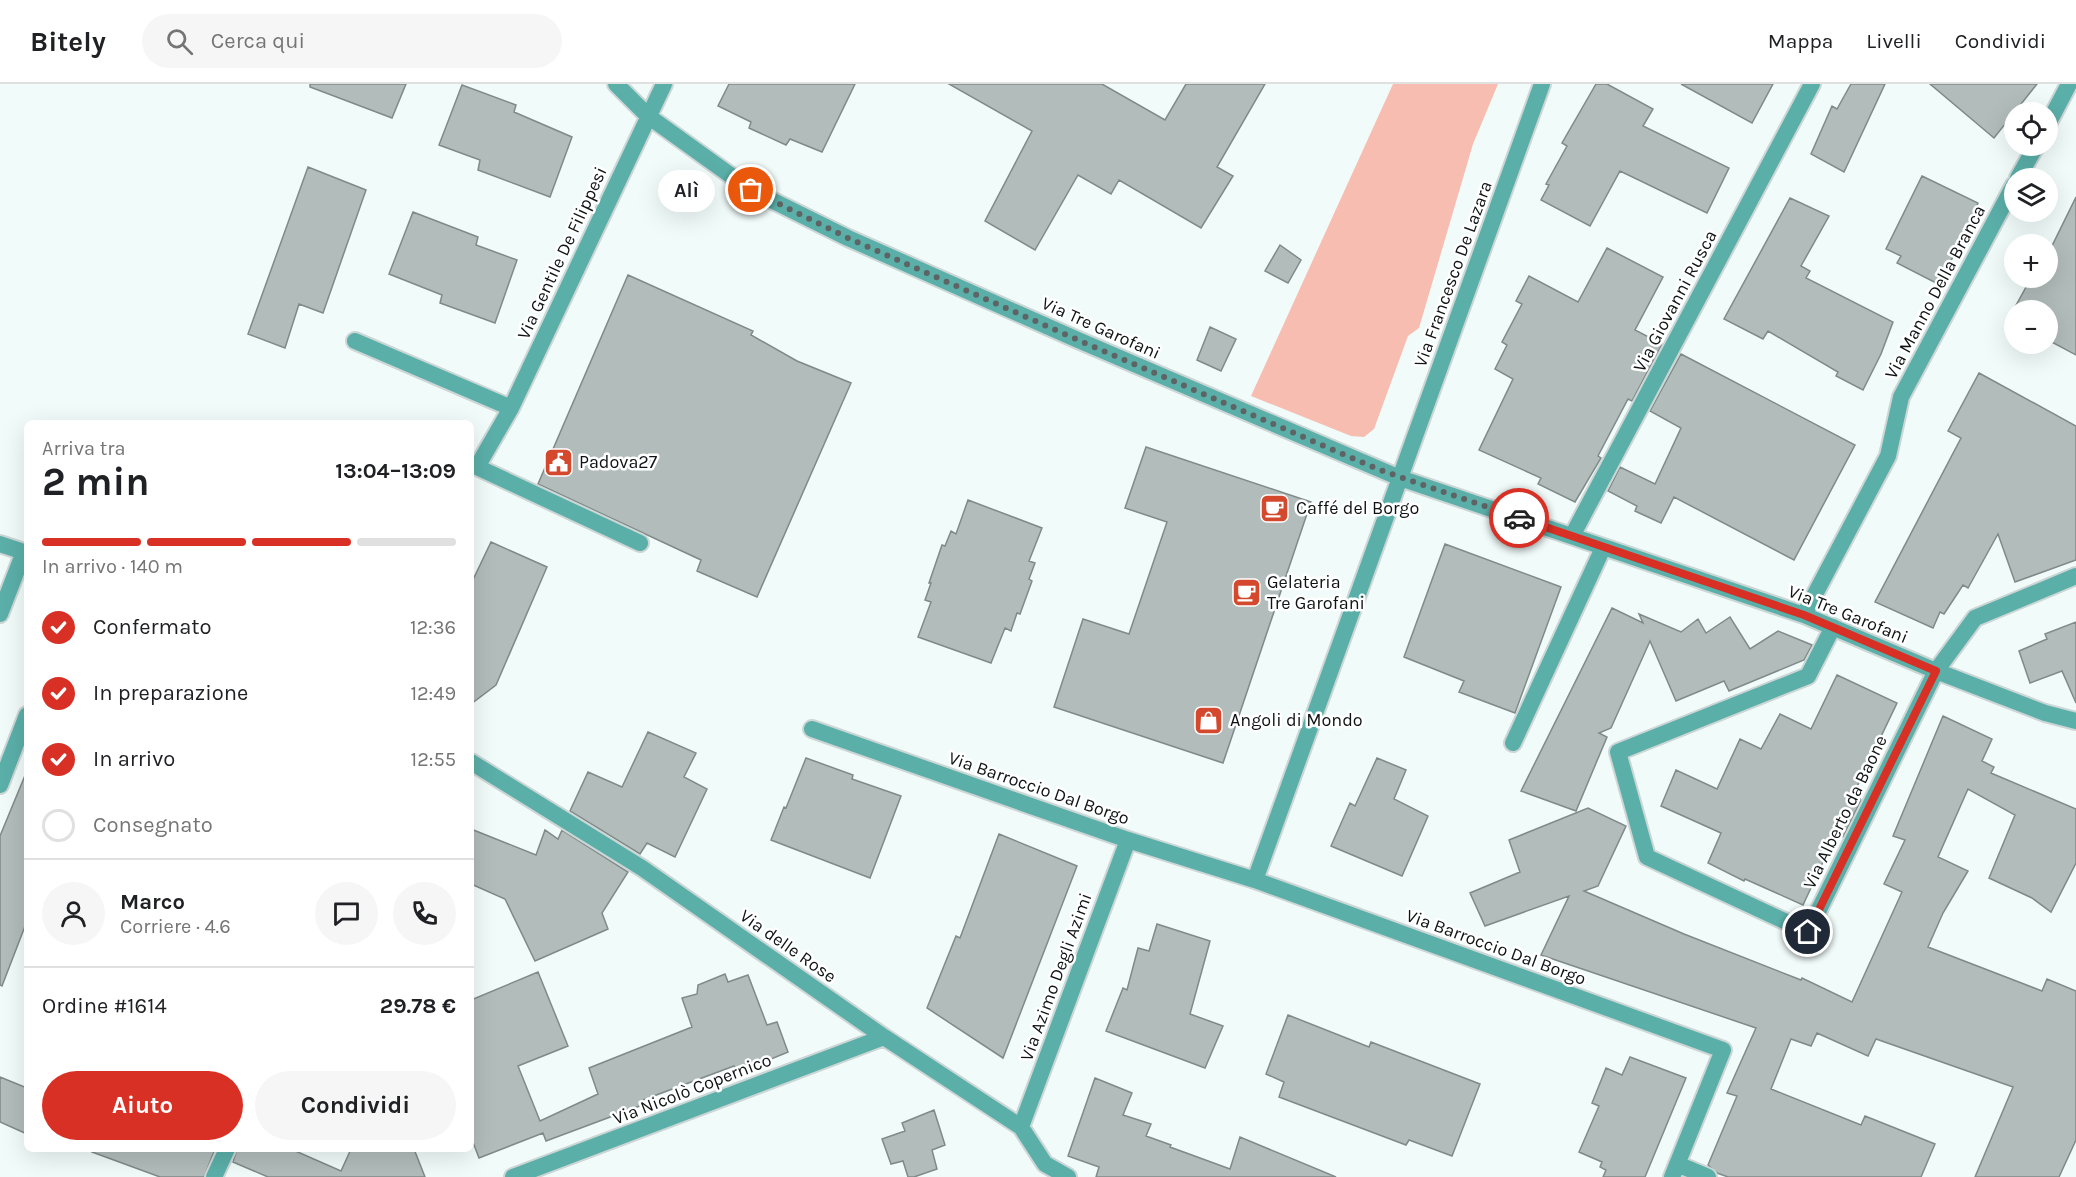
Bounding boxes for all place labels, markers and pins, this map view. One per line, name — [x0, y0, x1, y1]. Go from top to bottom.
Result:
pin — [725, 164, 776, 215]
callout: Alì — [658, 169, 715, 211]
public building icon: Padova27 — [542, 446, 574, 478]
place label: Padova27 — [579, 451, 658, 473]
cafe icon: Caffé del Borgo — [1259, 492, 1291, 524]
place label: Caffé del Borgo — [1296, 497, 1419, 519]
place label: Gelateria Tre Garofani — [1267, 571, 1365, 614]
cafe icon: Gelateria Tre Garofani — [1230, 576, 1262, 608]
shop icon: Angoli di Mondo — [1193, 704, 1225, 736]
place label: Angoli di Mondo — [1230, 709, 1363, 731]
pin — [1782, 906, 1833, 957]

